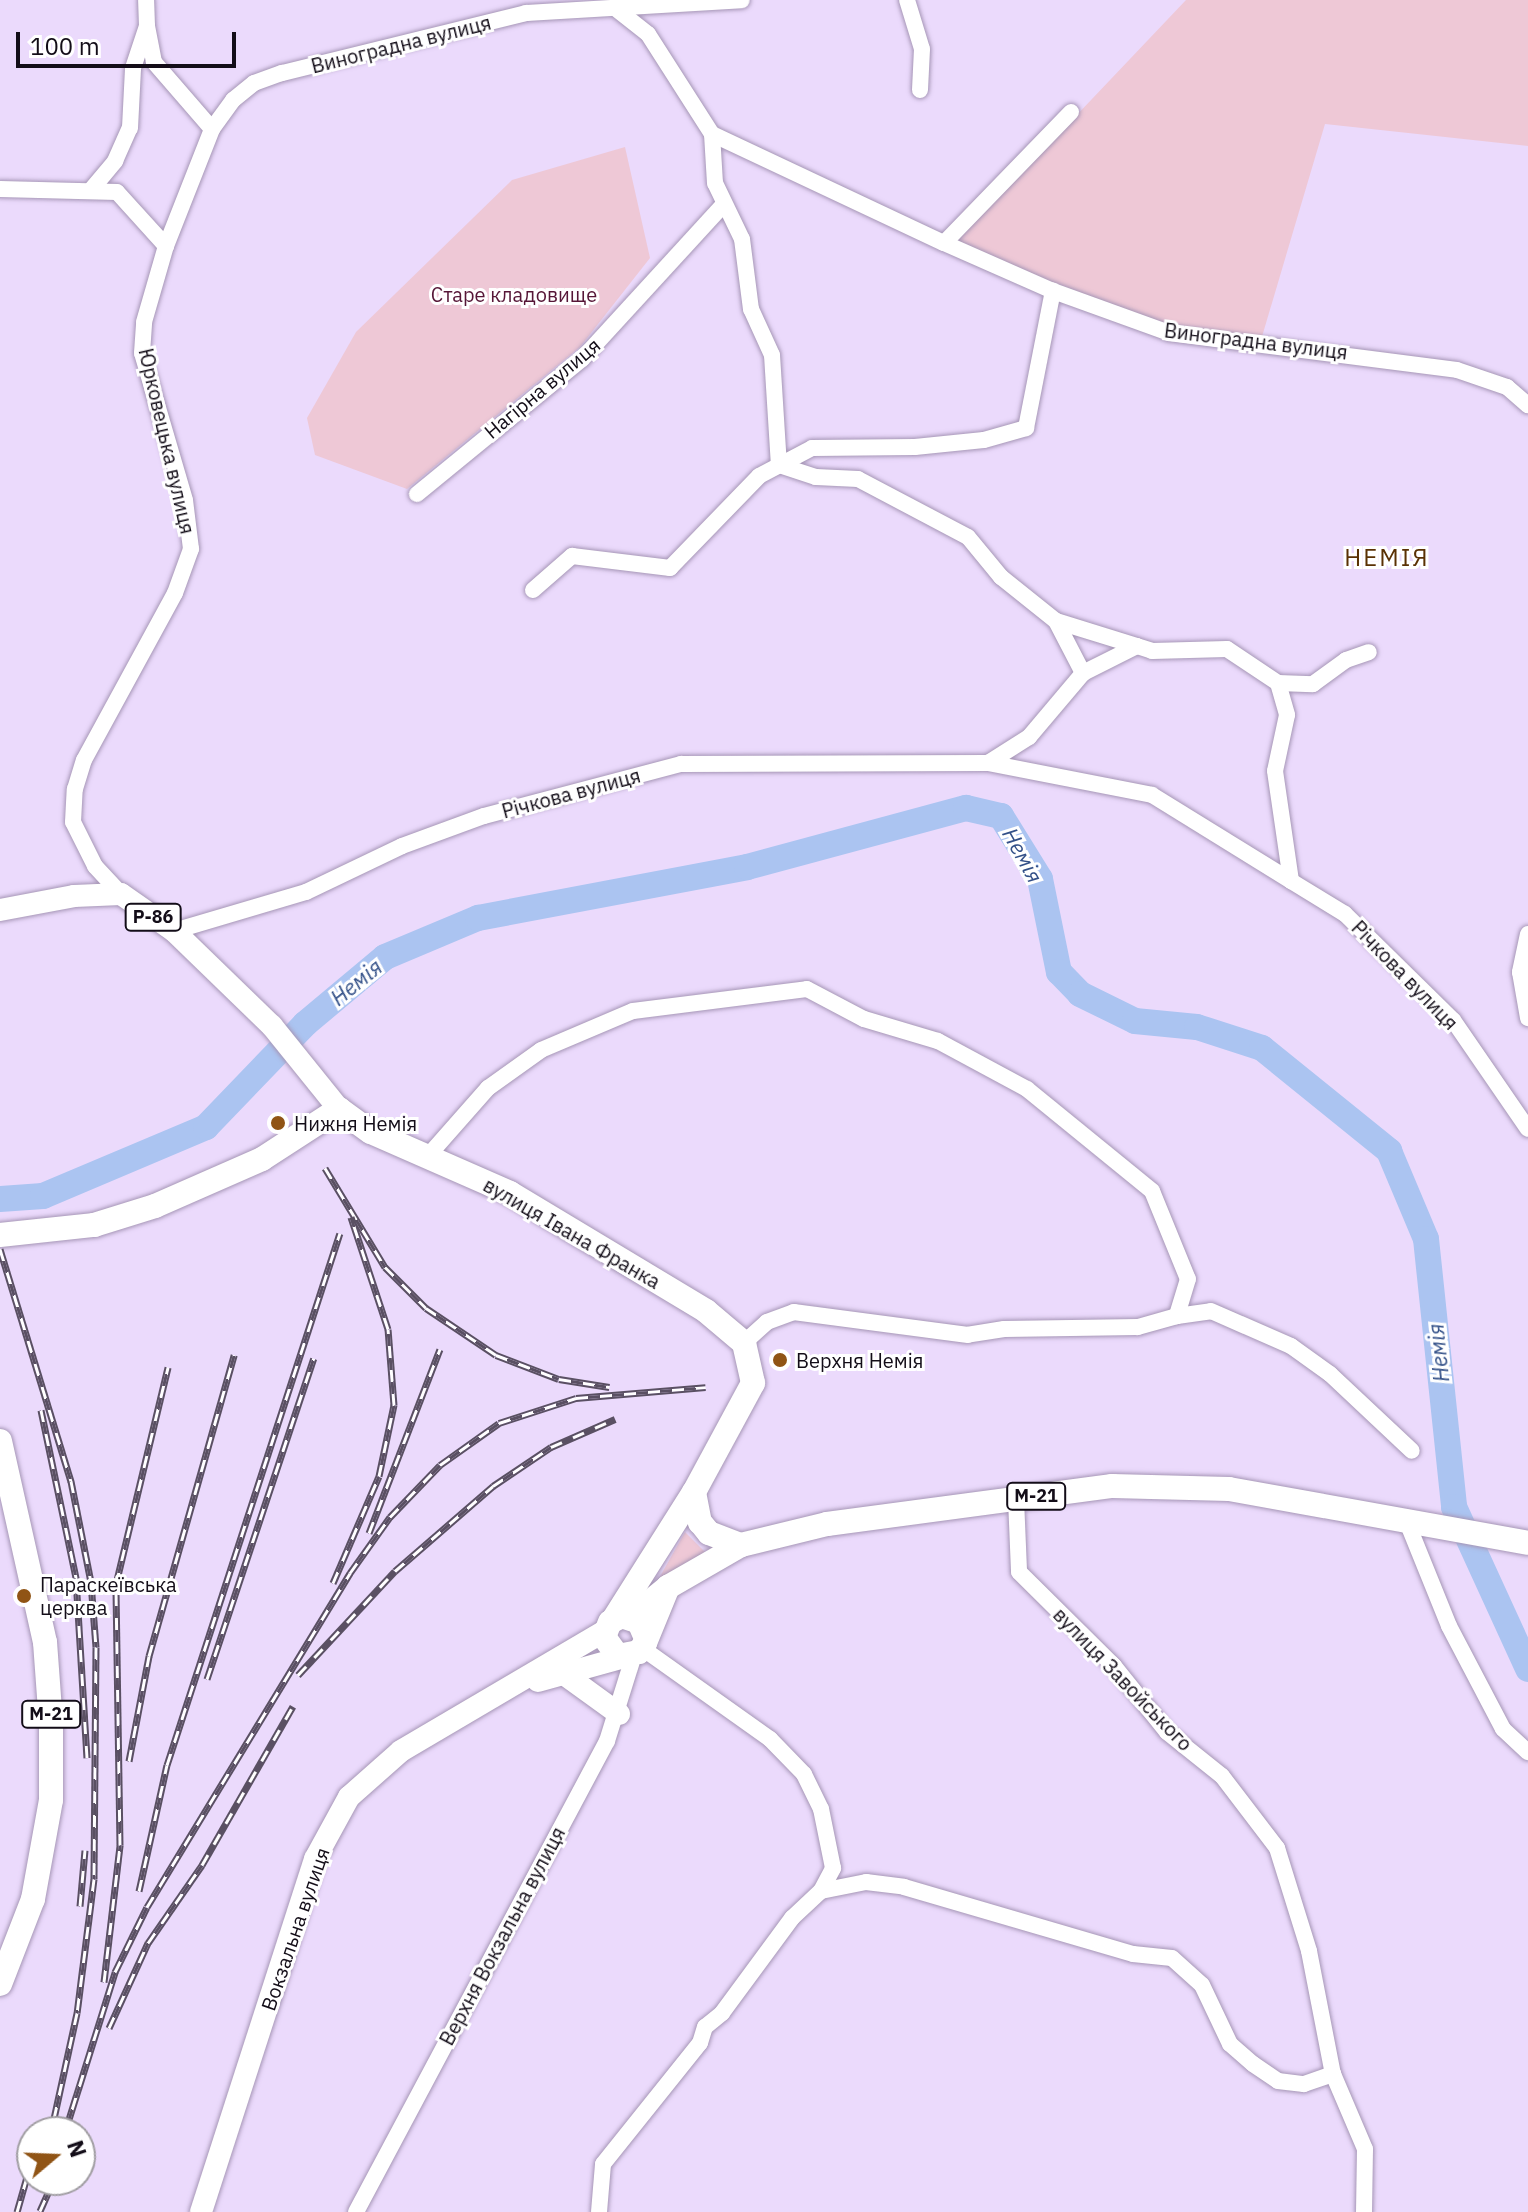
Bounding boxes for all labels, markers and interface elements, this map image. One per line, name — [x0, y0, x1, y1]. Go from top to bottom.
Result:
street label: Виноградна вулиця — [308, 10, 494, 78]
scale bar — [20, 16, 240, 66]
text: 100 m — [30, 30, 100, 62]
park label: Старе кладовище — [431, 282, 597, 306]
street label: Виноградна вулиця — [1163, 318, 1349, 364]
street label: Нагірна вулиця — [479, 333, 605, 443]
street label: Юрковецька вулиця — [134, 346, 200, 536]
district label: НЕМІЯ — [1344, 544, 1430, 572]
street label: Річкова вулиця — [499, 763, 643, 823]
water label: Немія — [997, 823, 1049, 887]
road number: Р-86 — [123, 903, 183, 931]
street label: Річкова вулиця — [1347, 915, 1463, 1035]
water label: Немія — [325, 953, 387, 1011]
place label: Нижня Немія — [294, 1111, 417, 1135]
marker: Нижня Немія — [269, 1114, 287, 1132]
street label: вулиця Івана Франка — [479, 1172, 665, 1294]
water label: Немія — [1422, 1322, 1454, 1384]
place label: Верхня Немія — [796, 1348, 923, 1372]
marker: Верхня Немія — [771, 1351, 789, 1369]
road number: М-21 — [1006, 1482, 1066, 1510]
place label: Параскеївська церква — [40, 1572, 177, 1619]
marker: Параскеївська церква — [15, 1587, 33, 1605]
street label: вулиця Завойського — [1048, 1602, 1198, 1756]
road number: М-21 — [21, 1700, 81, 1728]
street label: Верхня Вокзальна вулиця — [434, 1823, 570, 2049]
street label: Вокзальна вулиця — [256, 1844, 334, 2014]
north arrow — [16, 2116, 96, 2196]
text: N — [61, 2136, 94, 2161]

